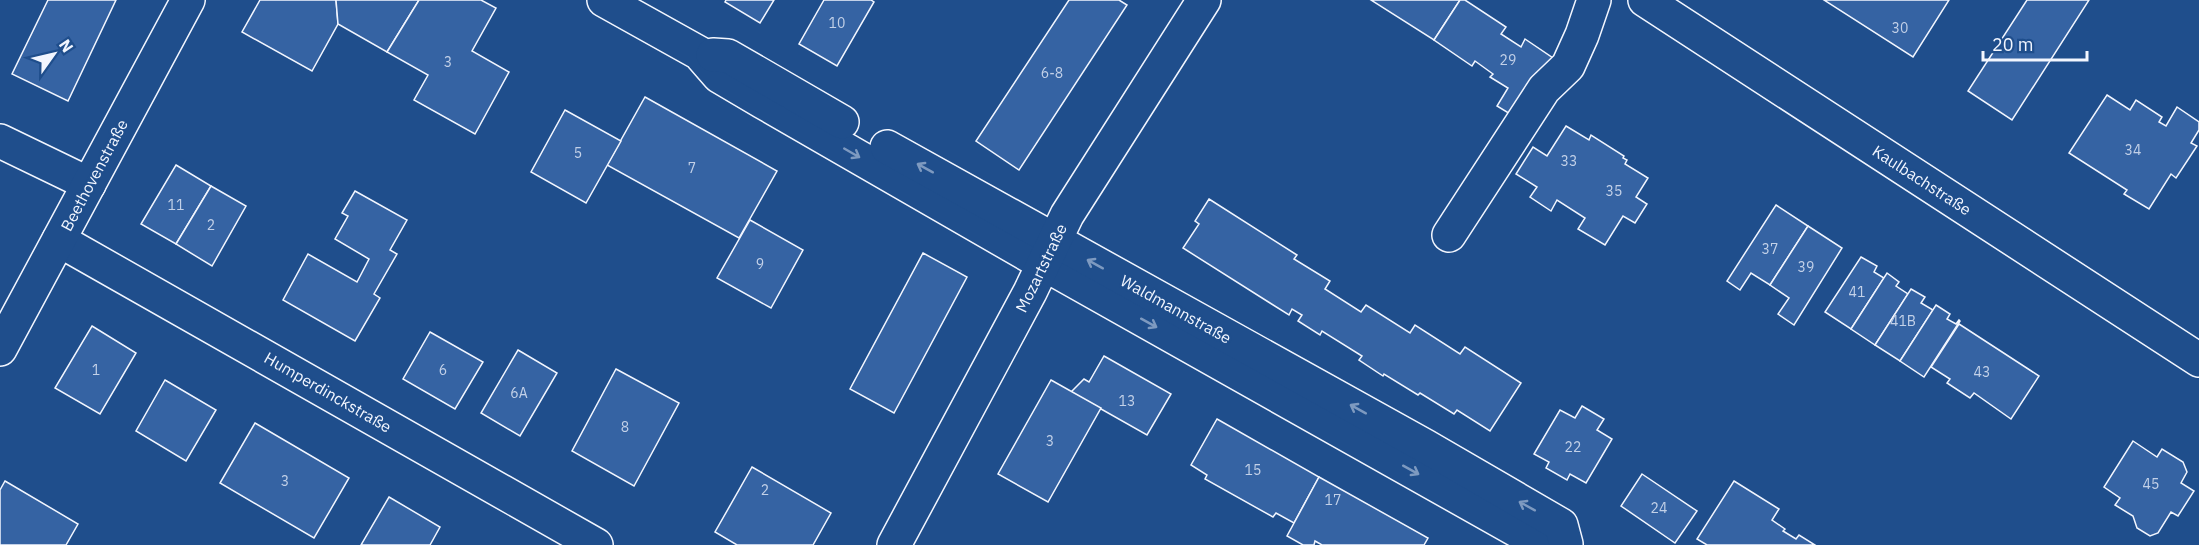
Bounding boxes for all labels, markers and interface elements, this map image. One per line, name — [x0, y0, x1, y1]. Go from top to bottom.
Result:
house number: 10 — [829, 14, 845, 32]
house number: 30 — [1892, 19, 1908, 37]
north arrow — [24, 24, 84, 84]
scale bar — [1983, 24, 2086, 62]
text: 20 m — [1992, 33, 2034, 56]
text: N — [55, 35, 78, 56]
house number: 29 — [1500, 51, 1516, 69]
house number: 3 — [444, 53, 452, 71]
house number: 6-8 — [1041, 64, 1063, 82]
street label: Beethovenstraße — [56, 115, 132, 234]
street label: Kaulbachstraße — [1869, 141, 1975, 219]
house number: 34 — [2125, 141, 2141, 159]
house number: 5 — [574, 144, 582, 162]
one-way arrow — [843, 147, 860, 159]
house number: 33 — [1561, 152, 1577, 170]
house number: 7 — [688, 159, 696, 177]
one-way arrow — [917, 162, 934, 174]
house number: 35 — [1606, 182, 1622, 200]
house number: 11 — [168, 196, 184, 214]
house number: 2 — [207, 216, 215, 234]
street label: Mozartstraße — [1011, 220, 1071, 316]
house number: 37 — [1762, 240, 1778, 258]
house number: 9 — [756, 255, 764, 273]
one-way arrow — [1087, 258, 1104, 270]
house number: 39 — [1798, 258, 1814, 276]
street label: Waldmannstraße — [1117, 270, 1235, 348]
house number: 41 — [1849, 283, 1865, 301]
house number: 41B — [1890, 312, 1916, 330]
one-way arrow — [1140, 317, 1157, 329]
street label: Humperdinckstraße — [261, 347, 395, 437]
house number: 1 — [92, 361, 100, 379]
house number: 6 — [439, 361, 447, 379]
house number: 43 — [1974, 363, 1990, 381]
house number: 6A — [510, 384, 528, 402]
house number: 13 — [1119, 392, 1135, 410]
one-way arrow — [1350, 403, 1367, 415]
house number: 8 — [621, 418, 629, 436]
house number: 3 — [1046, 432, 1054, 450]
house number: 22 — [1565, 438, 1581, 456]
house number: 15 — [1245, 461, 1261, 479]
one-way arrow — [1402, 464, 1419, 476]
house number: 3 — [281, 472, 289, 490]
house number: 45 — [2143, 475, 2159, 493]
house number: 2 — [761, 481, 769, 499]
house number: 17 — [1325, 491, 1341, 509]
house number: 24 — [1651, 499, 1667, 517]
one-way arrow — [1519, 500, 1536, 512]

